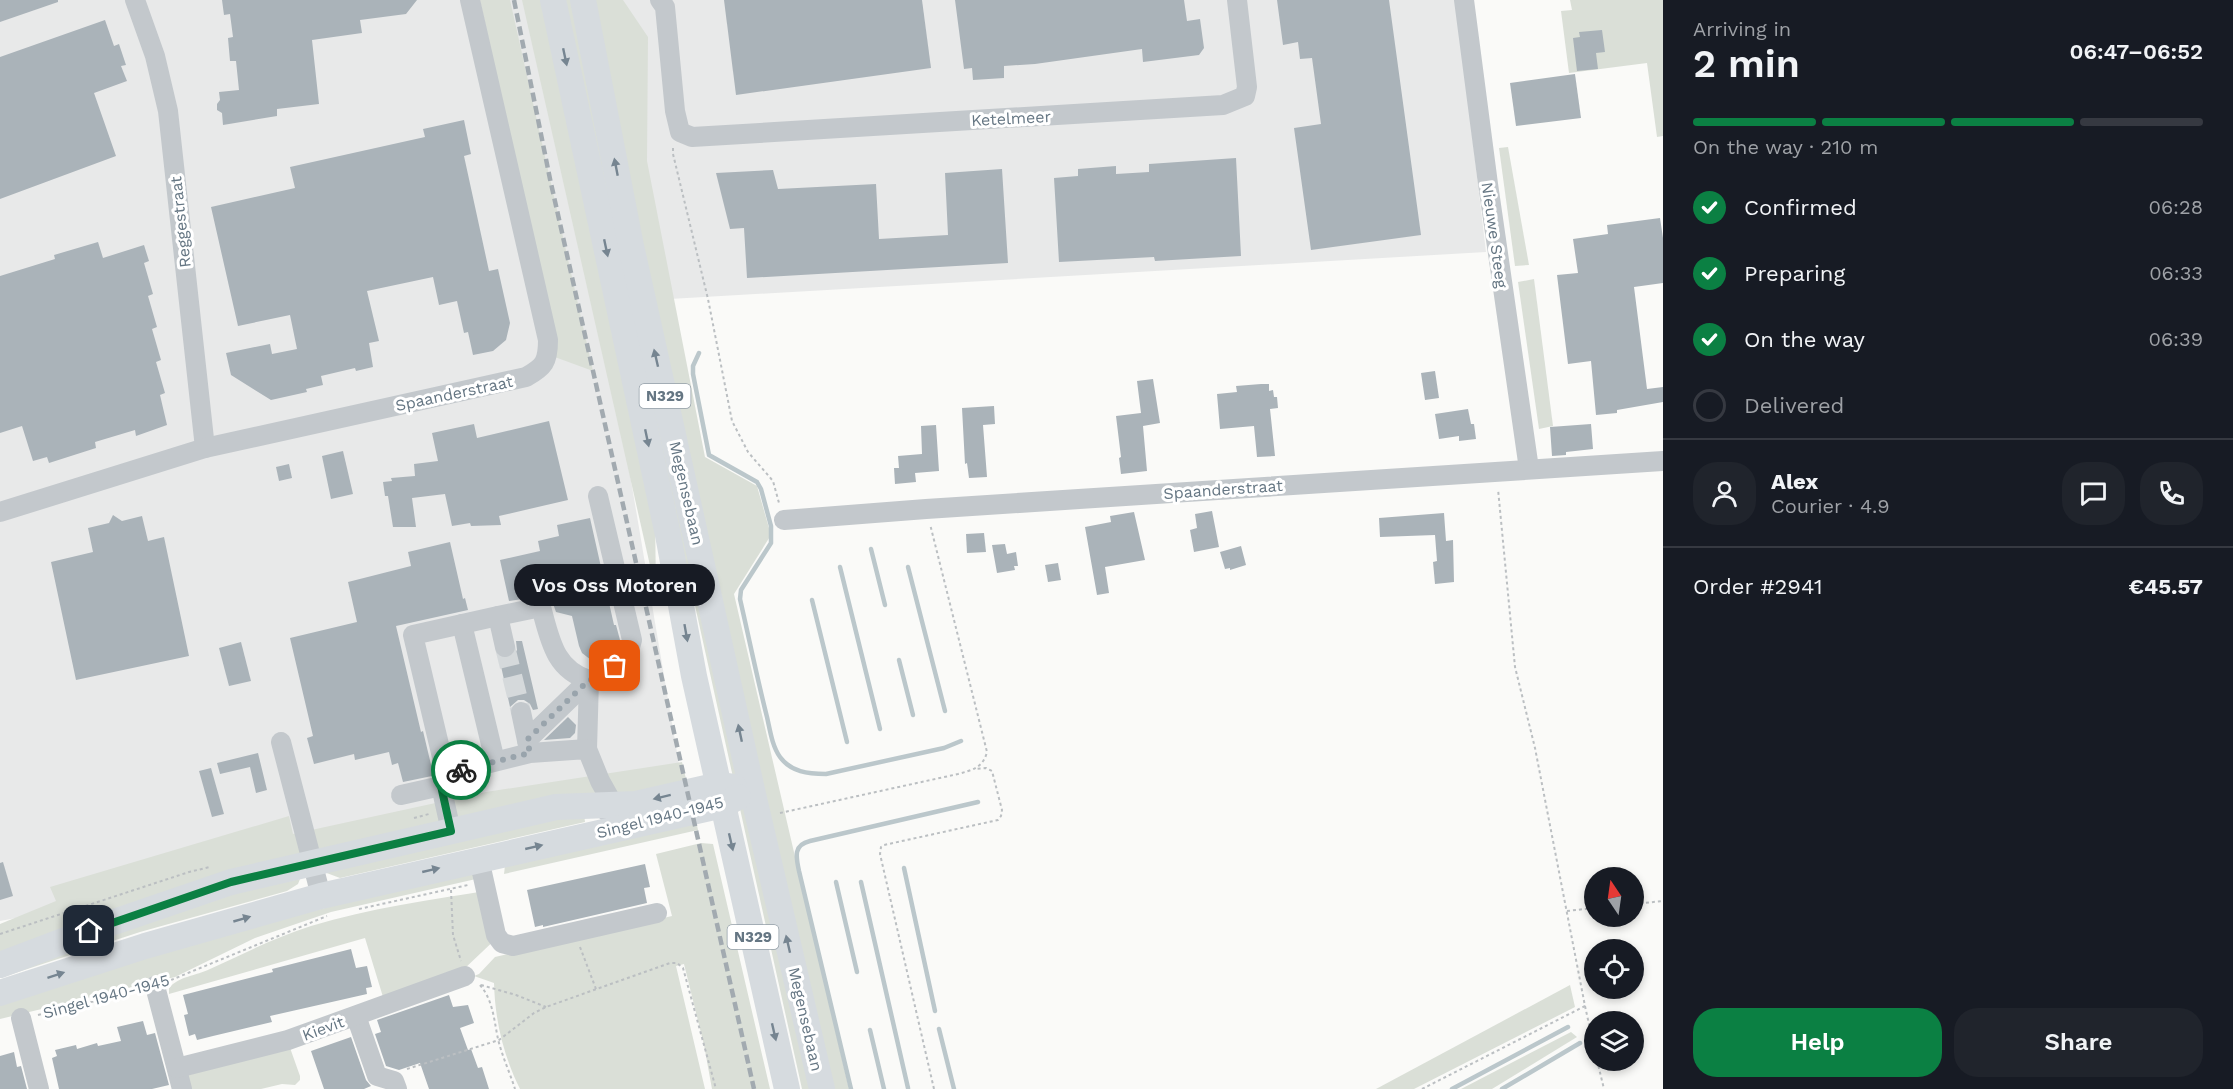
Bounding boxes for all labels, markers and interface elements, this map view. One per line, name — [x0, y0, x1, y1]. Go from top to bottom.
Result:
text: Arriving in — [1693, 17, 1791, 41]
text: 06:47–06:52 — [2069, 39, 2203, 64]
text: 2 min — [1693, 41, 1800, 86]
one-way arrow — [561, 48, 570, 67]
street label: Ketelmeer — [971, 107, 1052, 130]
text: On the way · 210 m — [1693, 135, 1878, 159]
one-way arrow — [611, 158, 620, 177]
street label: Reggestraat — [166, 175, 195, 269]
street label: Nieuwe Steeg — [1478, 181, 1511, 290]
icon: check — [1693, 191, 1726, 224]
text: Confirmed — [1744, 195, 1857, 220]
text: 06:28 — [2149, 195, 2203, 219]
one-way arrow — [602, 239, 612, 257]
icon: check — [1693, 257, 1726, 290]
text: Preparing — [1744, 261, 1845, 286]
text: 06:33 — [2149, 261, 2203, 285]
icon: check — [1693, 323, 1726, 356]
text: On the way — [1744, 327, 1865, 352]
text: 06:39 — [2148, 327, 2203, 351]
one-way arrow — [651, 349, 661, 367]
street label: Spaanderstraat — [394, 372, 515, 415]
road number: N329 — [640, 384, 690, 408]
text: Delivered — [1744, 393, 1844, 418]
one-way arrow — [643, 429, 653, 448]
street label: Megensebaan — [665, 439, 708, 547]
button: person — [1693, 462, 1756, 525]
button: chat — [2062, 462, 2125, 525]
button: phone — [2140, 462, 2203, 525]
text: Alex — [1771, 469, 1818, 494]
street label: Spaanderstraat — [1163, 476, 1284, 503]
text: Courier · 4.9 — [1771, 494, 1890, 518]
callout: Vos Oss Motoren — [514, 564, 716, 606]
text: Vos Oss Motoren — [532, 573, 697, 597]
text: Order #2941 — [1693, 574, 1823, 599]
text: €45.57 — [2129, 574, 2203, 599]
one-way arrow — [682, 624, 691, 643]
pin — [589, 640, 640, 691]
icon: bag — [598, 649, 631, 682]
one-way arrow — [734, 724, 744, 742]
courier — [431, 740, 491, 800]
icon: bike — [445, 754, 478, 787]
street label: Singel 1940-1945 — [595, 793, 726, 842]
one-way arrow — [652, 793, 671, 803]
one-way arrow — [727, 833, 737, 851]
one-way arrow — [525, 842, 544, 851]
one-way arrow — [422, 865, 440, 875]
north arrow — [1584, 867, 1644, 927]
map controls — [1584, 867, 1644, 1071]
pin — [63, 905, 114, 956]
one-way arrow — [233, 913, 251, 923]
icon: home — [72, 914, 105, 947]
road number: N329 — [728, 925, 778, 949]
one-way arrow — [783, 934, 792, 953]
button: locate — [1584, 939, 1644, 999]
street label: Megensebaan — [784, 965, 827, 1073]
street label: Singel 1940-1945 — [41, 970, 171, 1022]
one-way arrow — [47, 970, 65, 979]
button: Help — [1693, 1008, 1942, 1077]
button: Share — [1954, 1008, 2203, 1077]
button: layers — [1584, 1011, 1644, 1071]
street label: Kievit — [300, 1012, 347, 1045]
one-way arrow — [770, 1023, 780, 1041]

